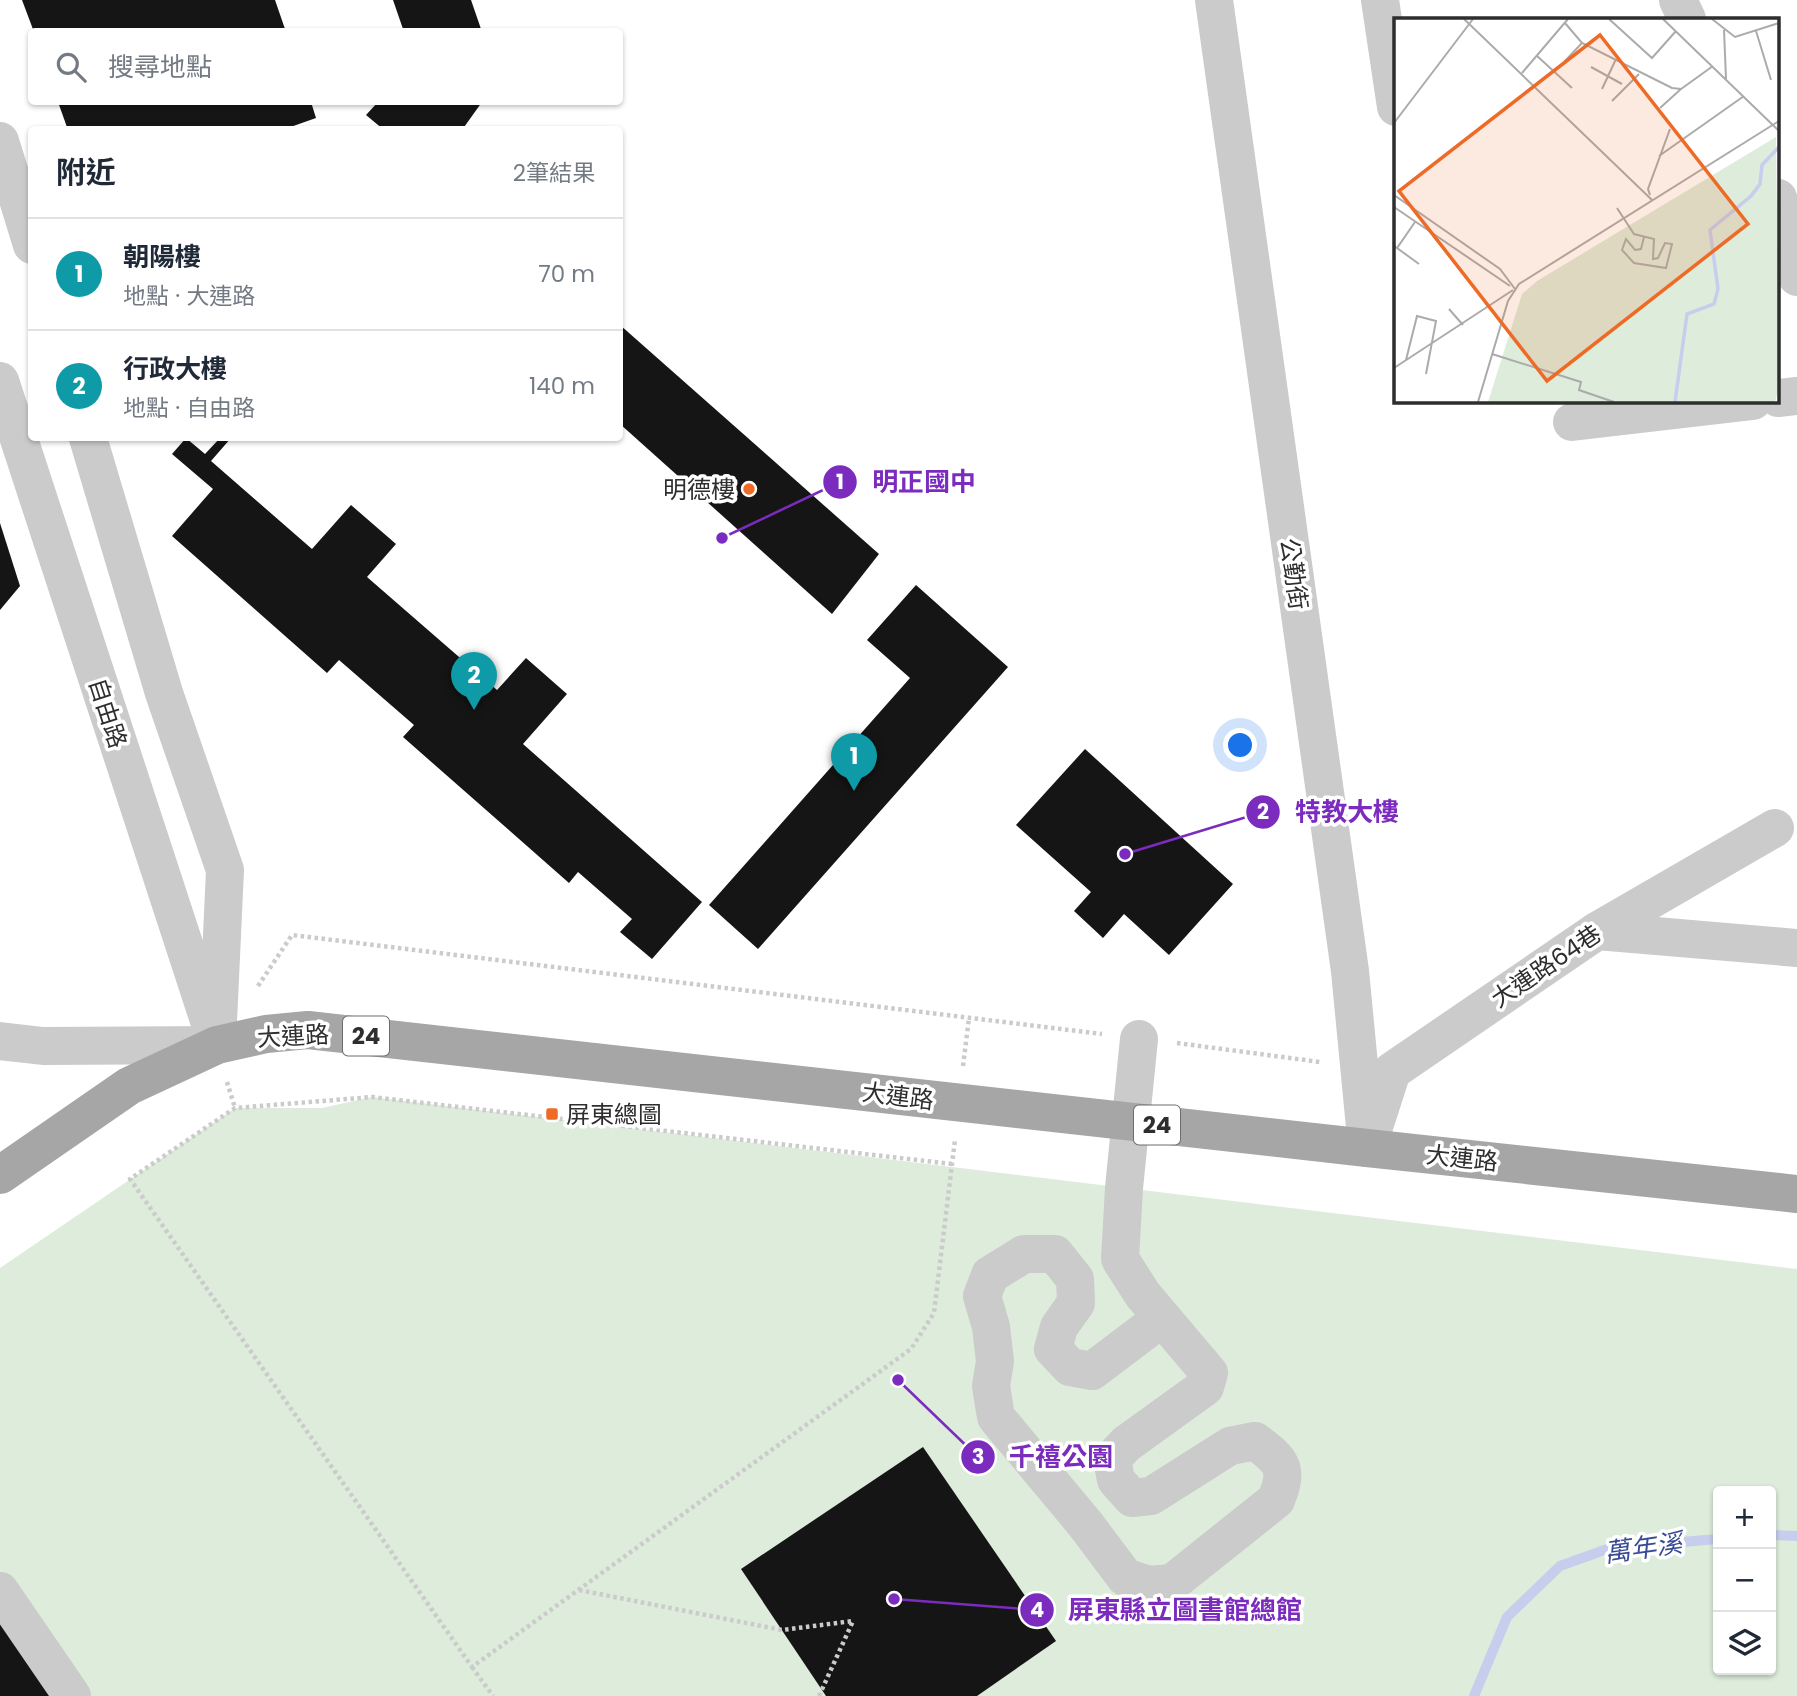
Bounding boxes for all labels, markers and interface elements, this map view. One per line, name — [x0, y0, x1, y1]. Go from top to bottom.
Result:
inset map — [1394, 18, 1780, 402]
search box — [28, 28, 623, 105]
icon: search — [52, 48, 90, 86]
text: 搜尋地點 — [108, 49, 212, 85]
text: 附近 — [56, 151, 116, 194]
text: 2筆結果 — [513, 157, 595, 189]
text: 朝陽樓 — [123, 239, 201, 275]
text: 1 — [75, 258, 83, 290]
text: 70 m — [538, 258, 595, 290]
text: 地點 · 大連路 — [123, 280, 255, 312]
text: 行政大樓 — [123, 351, 227, 387]
text: 2 — [72, 370, 86, 402]
text: 140 m — [529, 370, 595, 402]
text: 地點 · 自由路 — [123, 392, 255, 424]
callout: 明正國中 — [823, 458, 990, 505]
text: 明正國中 — [872, 464, 976, 500]
text: 1 — [836, 467, 844, 496]
place label: 明德樓 — [663, 473, 735, 506]
marker: 明德樓 — [741, 481, 757, 497]
street label: 公勤街 — [1273, 536, 1315, 612]
pin: 2 — [451, 652, 497, 710]
street label: 自由路 — [81, 674, 135, 752]
your location — [1223, 728, 1257, 762]
pin: 1 — [831, 733, 877, 791]
callout: 特教大樓 — [1246, 788, 1413, 835]
text: 特教大樓 — [1295, 794, 1399, 830]
text: 2 — [1257, 797, 1269, 826]
street label: 大連路64巷 — [1484, 917, 1608, 1015]
road number: 24 — [343, 1016, 389, 1056]
street label: 大連路 — [256, 1018, 330, 1054]
street label: 大連路 — [860, 1075, 936, 1117]
place label: 屏東總圖 — [566, 1098, 662, 1131]
marker: 屏東總圖 — [544, 1106, 560, 1122]
road number: 24 — [1134, 1106, 1180, 1144]
street label: 大連路 — [1424, 1138, 1500, 1178]
callout: 千禧公園 — [960, 1433, 1127, 1480]
text: 千禧公園 — [1009, 1439, 1113, 1475]
text: 3 — [972, 1442, 984, 1471]
map controls — [1713, 1486, 1776, 1675]
button: + — [1713, 1486, 1776, 1549]
water label: 萬年溪 — [1602, 1524, 1688, 1571]
button: − — [1713, 1549, 1776, 1612]
callout: 屏東縣立圖書館總館 — [1019, 1587, 1316, 1634]
text: 屏東縣立圖書館總館 — [1068, 1592, 1302, 1628]
text: 4 — [1030, 1595, 1044, 1624]
button: layers — [1713, 1612, 1776, 1675]

